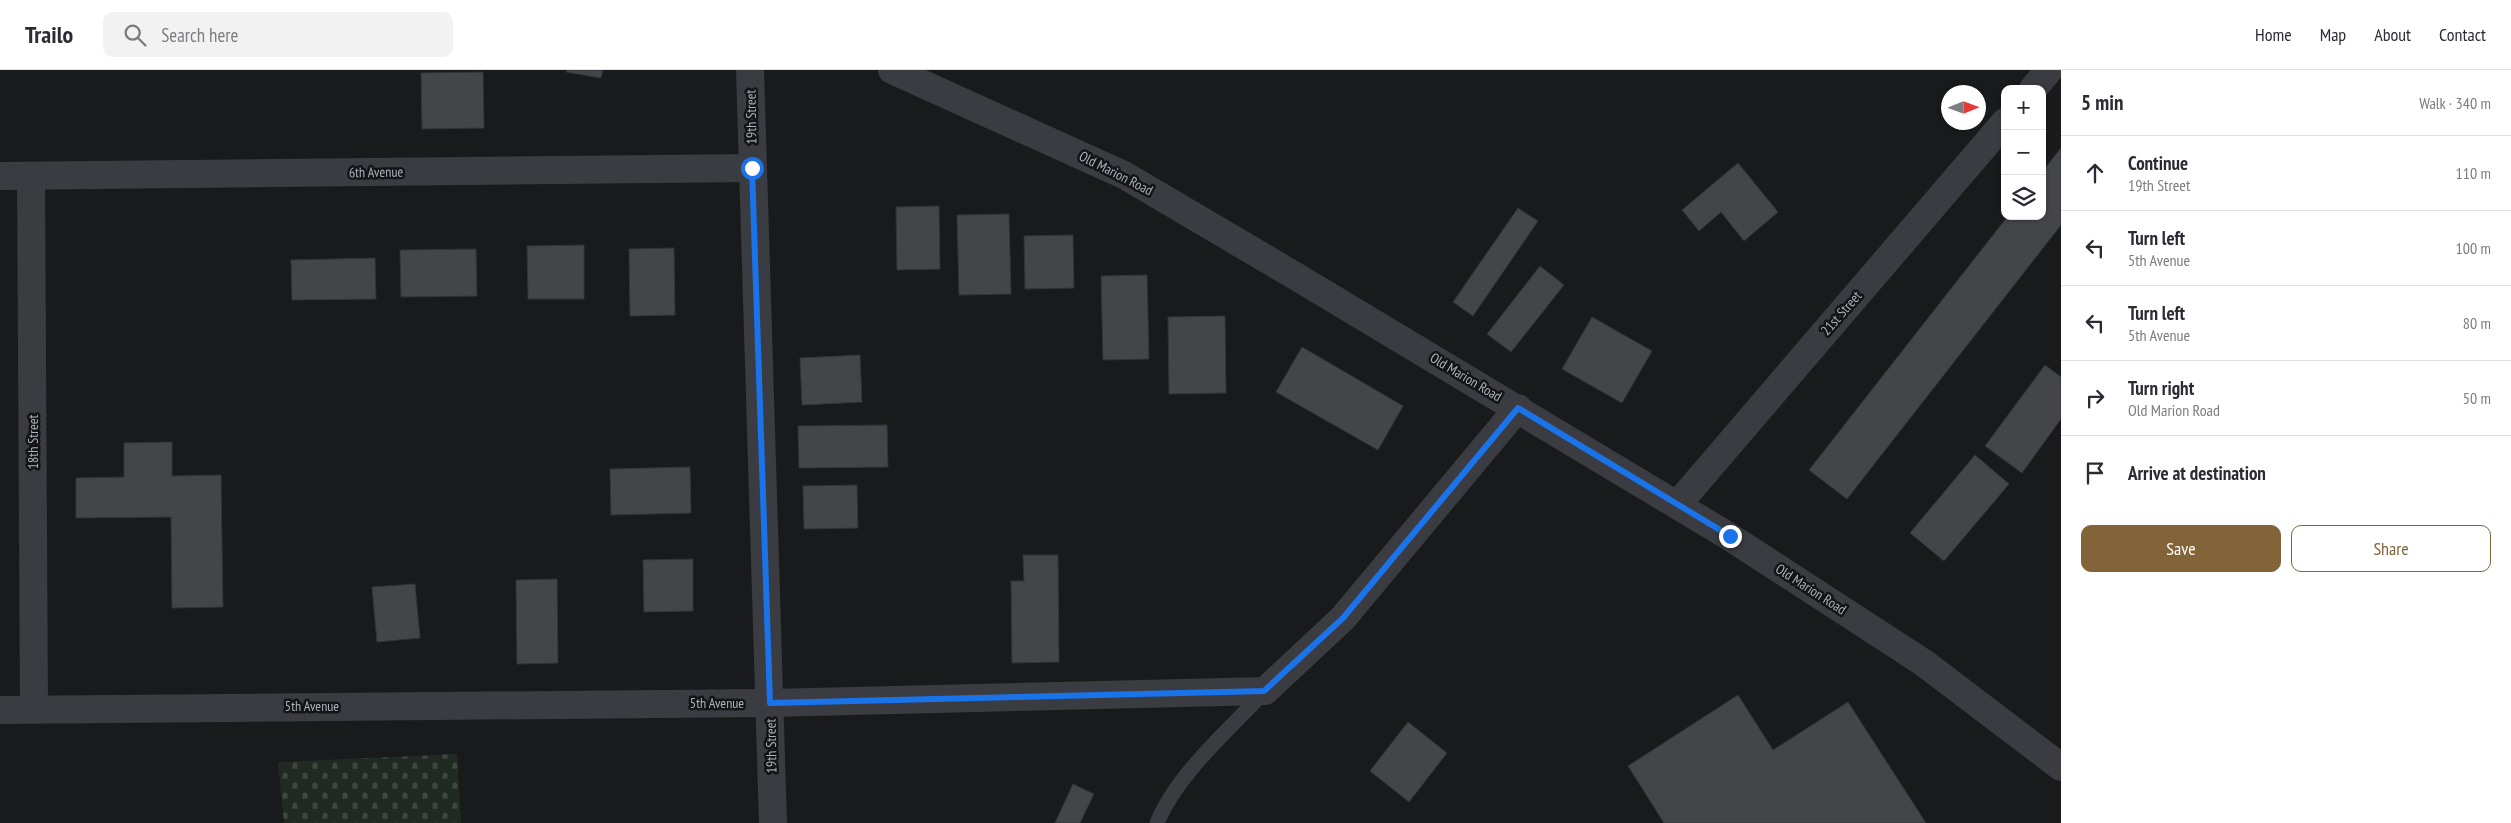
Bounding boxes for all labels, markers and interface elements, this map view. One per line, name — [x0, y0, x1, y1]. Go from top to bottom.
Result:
search box — [103, 12, 453, 57]
text: Trailo — [25, 19, 73, 50]
icon: search — [121, 21, 149, 49]
text: Search here — [161, 23, 238, 47]
text: Home — [2255, 23, 2292, 46]
text: Map — [2320, 23, 2346, 46]
text: About — [2374, 23, 2411, 46]
text: Contact — [2439, 23, 2486, 46]
north arrow — [1941, 85, 1986, 130]
map controls — [2001, 85, 2046, 220]
button: + — [2001, 85, 2046, 130]
street label: 19th Street — [742, 89, 760, 144]
text: 5 min — [2081, 89, 2123, 116]
text: Walk · 340 m — [2419, 93, 2491, 113]
button: − — [2001, 130, 2046, 175]
street label: Old Marion Road — [1076, 147, 1156, 199]
text: Continue — [2128, 151, 2188, 175]
route start — [741, 157, 764, 180]
icon: ahead — [2081, 159, 2109, 187]
street label: 6th Avenue — [349, 163, 404, 181]
text: 110 m — [2456, 163, 2491, 183]
button: layers — [2001, 175, 2046, 220]
text: 19th Street — [2128, 175, 2190, 195]
text: Turn left — [2128, 226, 2185, 250]
icon: left — [2081, 234, 2109, 262]
text: 100 m — [2456, 238, 2491, 258]
text: 5th Avenue — [2128, 250, 2190, 270]
street label: 21st Street — [1817, 287, 1865, 339]
text: Turn left — [2128, 301, 2185, 325]
icon: left — [2081, 309, 2109, 337]
text: 80 m — [2463, 313, 2491, 333]
text: 5th Avenue — [2128, 325, 2190, 345]
street label: Old Marion Road — [1427, 349, 1505, 405]
text: Turn right — [2128, 376, 2194, 400]
icon: right — [2081, 384, 2109, 412]
text: 50 m — [2463, 388, 2491, 408]
text: Old Marion Road — [2128, 400, 2220, 420]
street label: 18th Street — [24, 415, 42, 469]
icon: arrive — [2081, 459, 2109, 487]
text: Arrive at destination — [2128, 461, 2266, 485]
route end — [1719, 525, 1742, 548]
button: Save — [2081, 525, 2281, 572]
button: Share — [2291, 525, 2491, 572]
street label: Old Marion Road — [1772, 560, 1850, 618]
street label: 5th Avenue — [690, 694, 744, 712]
street label: 5th Avenue — [285, 697, 339, 715]
street label: 19th Street — [762, 718, 780, 773]

